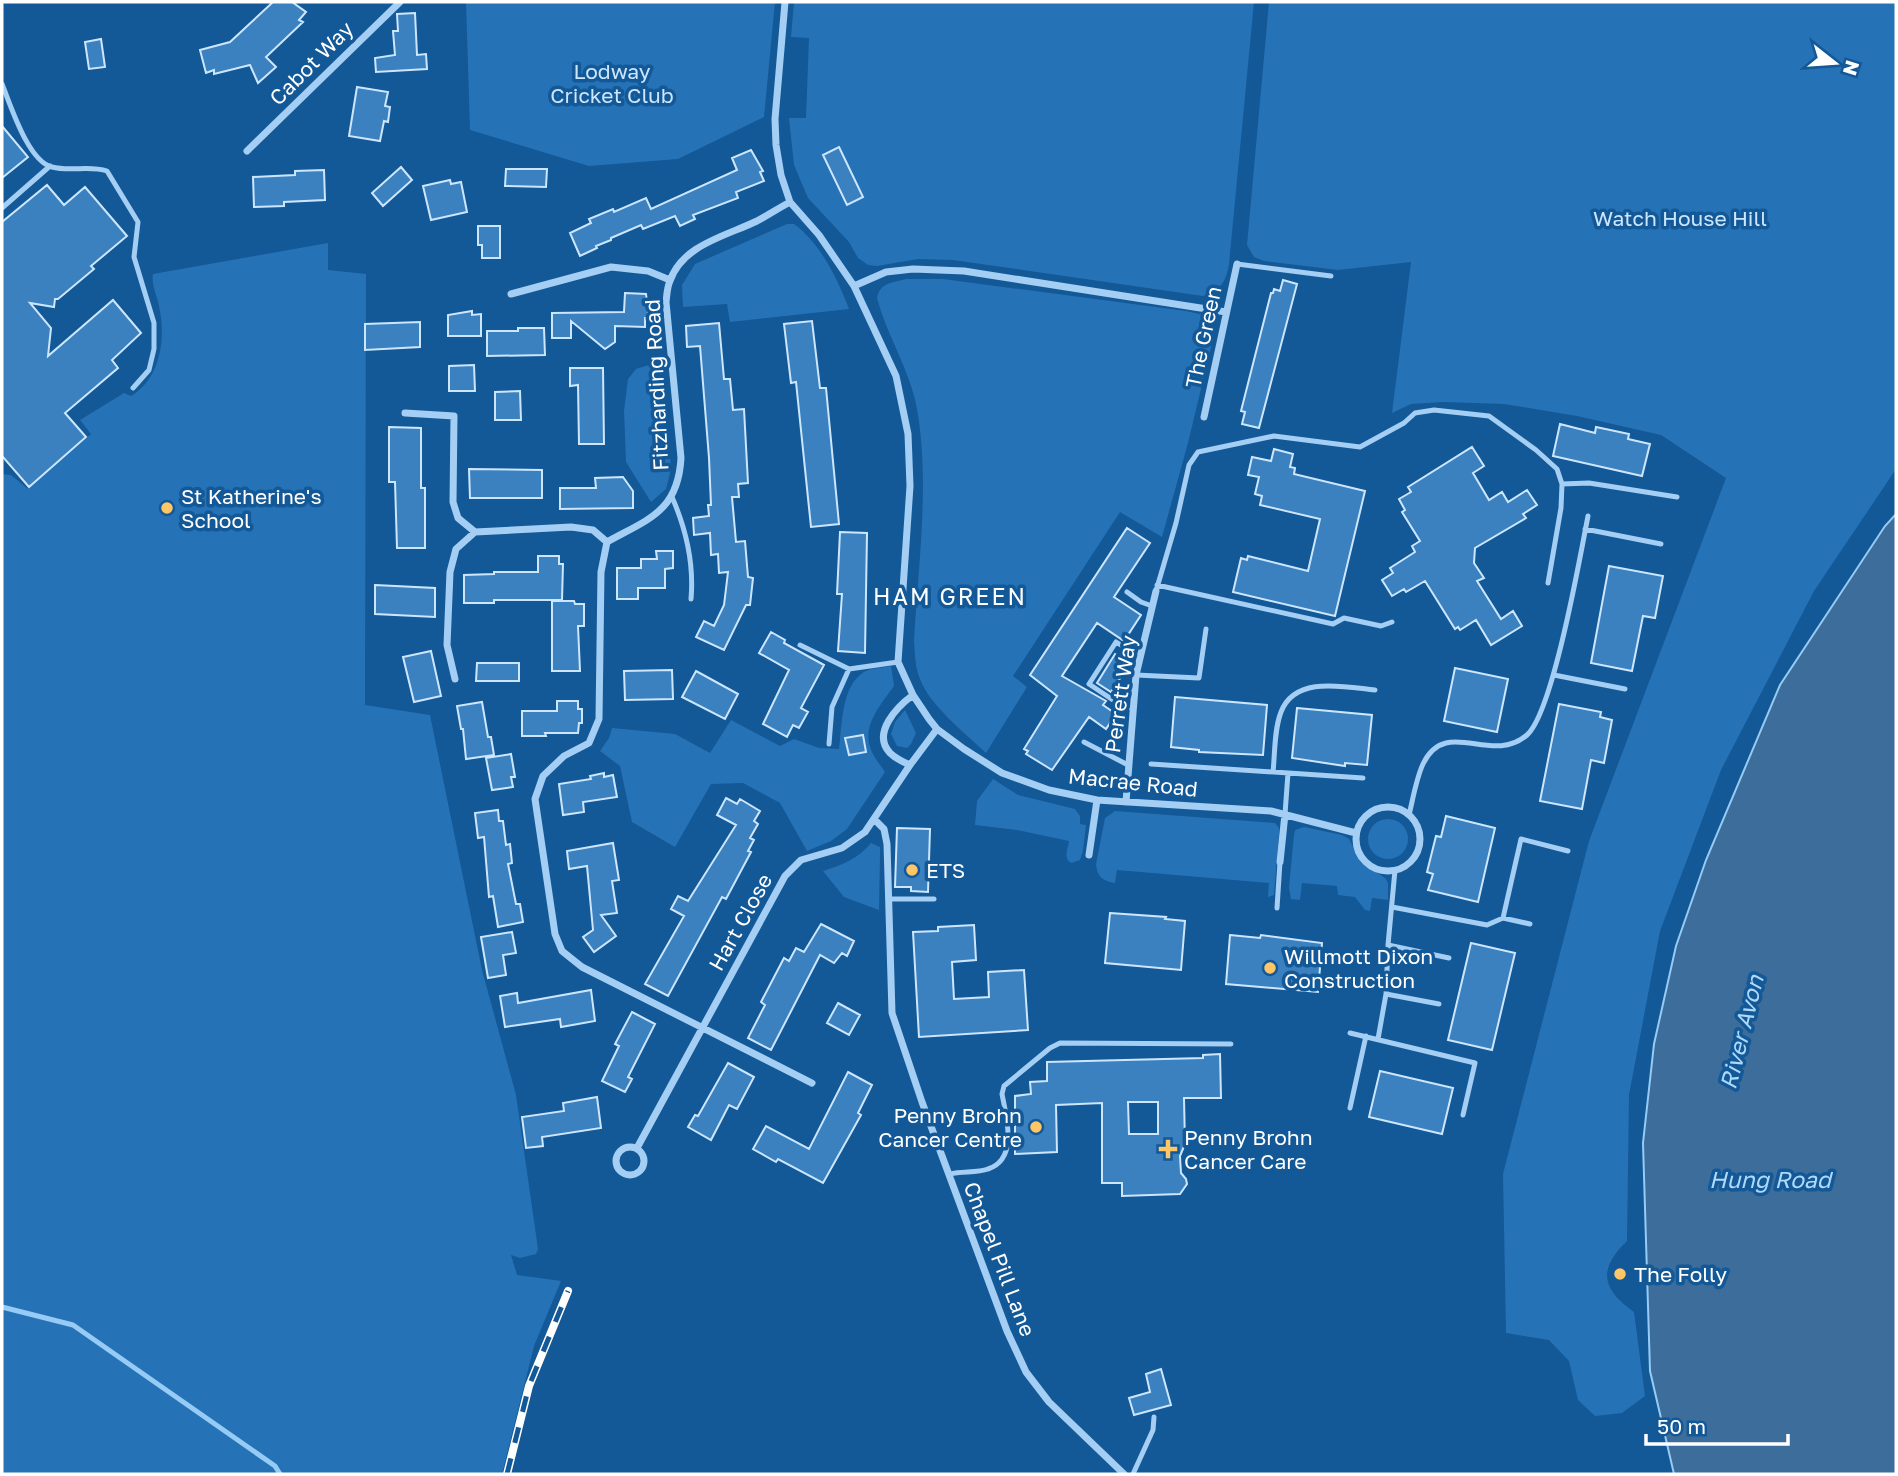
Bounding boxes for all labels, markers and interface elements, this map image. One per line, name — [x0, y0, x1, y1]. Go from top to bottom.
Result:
street label: Cabot Way — [264, 16, 358, 110]
north arrow — [1800, 28, 1870, 98]
park label: Lodway Cricket Club — [550, 58, 674, 108]
text: N — [1839, 58, 1865, 78]
park label: Watch House Hill — [1593, 205, 1767, 231]
street label: The Green — [1180, 284, 1226, 390]
street label: Fitzharding Road — [639, 299, 673, 471]
place label: St Katherine's School — [181, 483, 322, 533]
marker: St Katherine's School — [159, 500, 175, 516]
district label: HAM GREEN — [873, 582, 1027, 610]
street label: Perrett Way — [1099, 633, 1141, 754]
street label: Macrae Road — [1067, 762, 1199, 802]
place label: ETS — [926, 857, 965, 883]
marker: ETS — [904, 862, 920, 878]
street label: Hart Close — [703, 869, 777, 975]
place label: Willmott Dixon Construction — [1284, 943, 1433, 993]
marker: Willmott Dixon Construction — [1262, 960, 1278, 976]
water label: River Avon — [1713, 971, 1769, 1092]
place label: Penny Brohn Cancer Centre — [878, 1102, 1022, 1152]
marker: Penny Brohn Cancer Centre — [1028, 1119, 1044, 1135]
place label: Penny Brohn Cancer Care — [1184, 1124, 1313, 1174]
marker: Penny Brohn Cancer Care — [1158, 1139, 1178, 1159]
water label: Hung Road — [1709, 1165, 1834, 1193]
street label: Chapel Pill Lane — [959, 1178, 1041, 1340]
place label: The Folly — [1634, 1261, 1727, 1287]
marker: The Folly — [1612, 1266, 1628, 1282]
scale bar — [1646, 1402, 1788, 1446]
text: 50 m — [1657, 1413, 1706, 1439]

